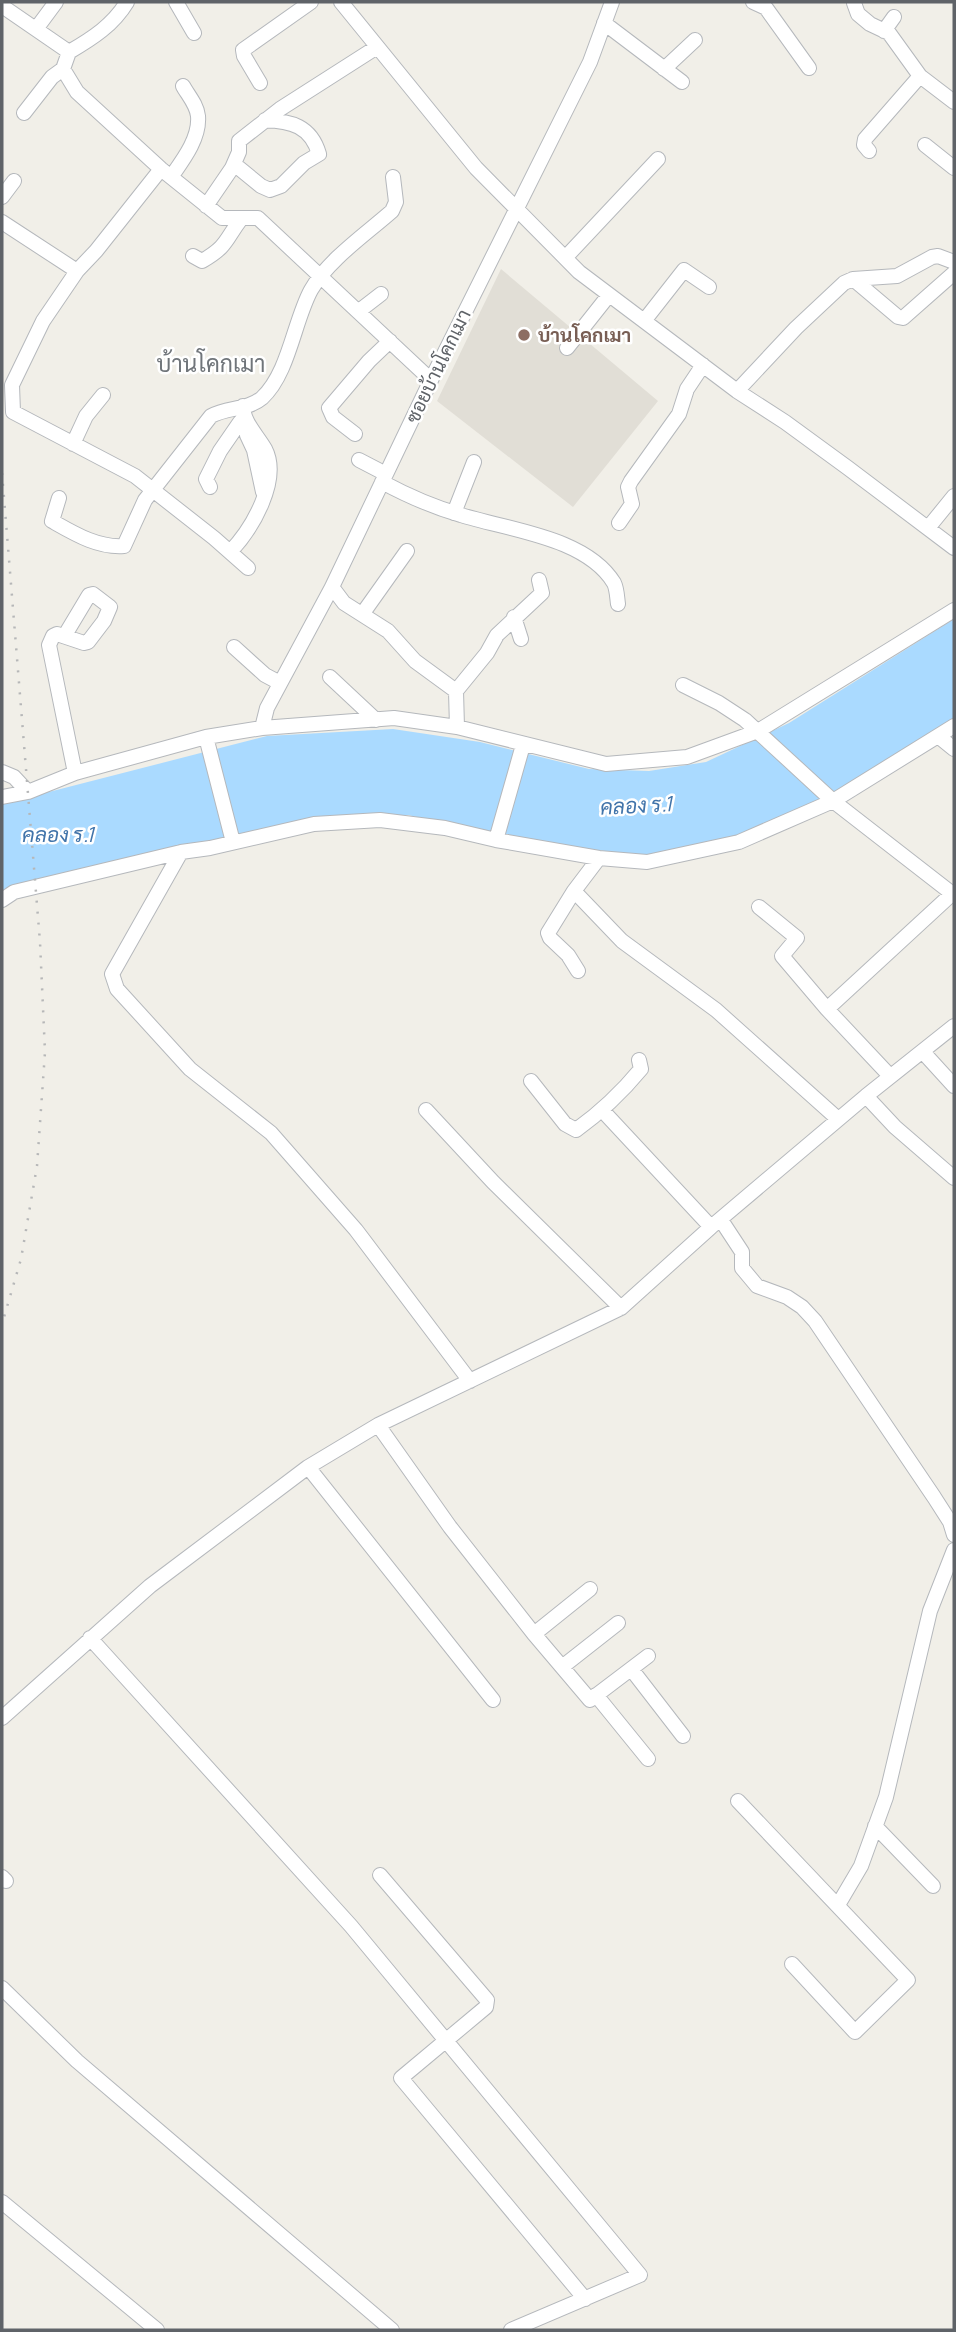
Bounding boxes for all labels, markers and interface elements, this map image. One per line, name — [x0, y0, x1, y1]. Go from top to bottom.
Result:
street label: ซอยบ้านโคกเมา — [399, 305, 477, 427]
place label: บ้านโคกเมา — [538, 322, 631, 348]
marker: บ้านโคกเมา — [516, 327, 532, 343]
district label: บ้านโคกเมา — [157, 347, 265, 379]
water label: คลอง ร.1 — [599, 789, 675, 821]
water label: คลอง ร.1 — [22, 820, 96, 848]

